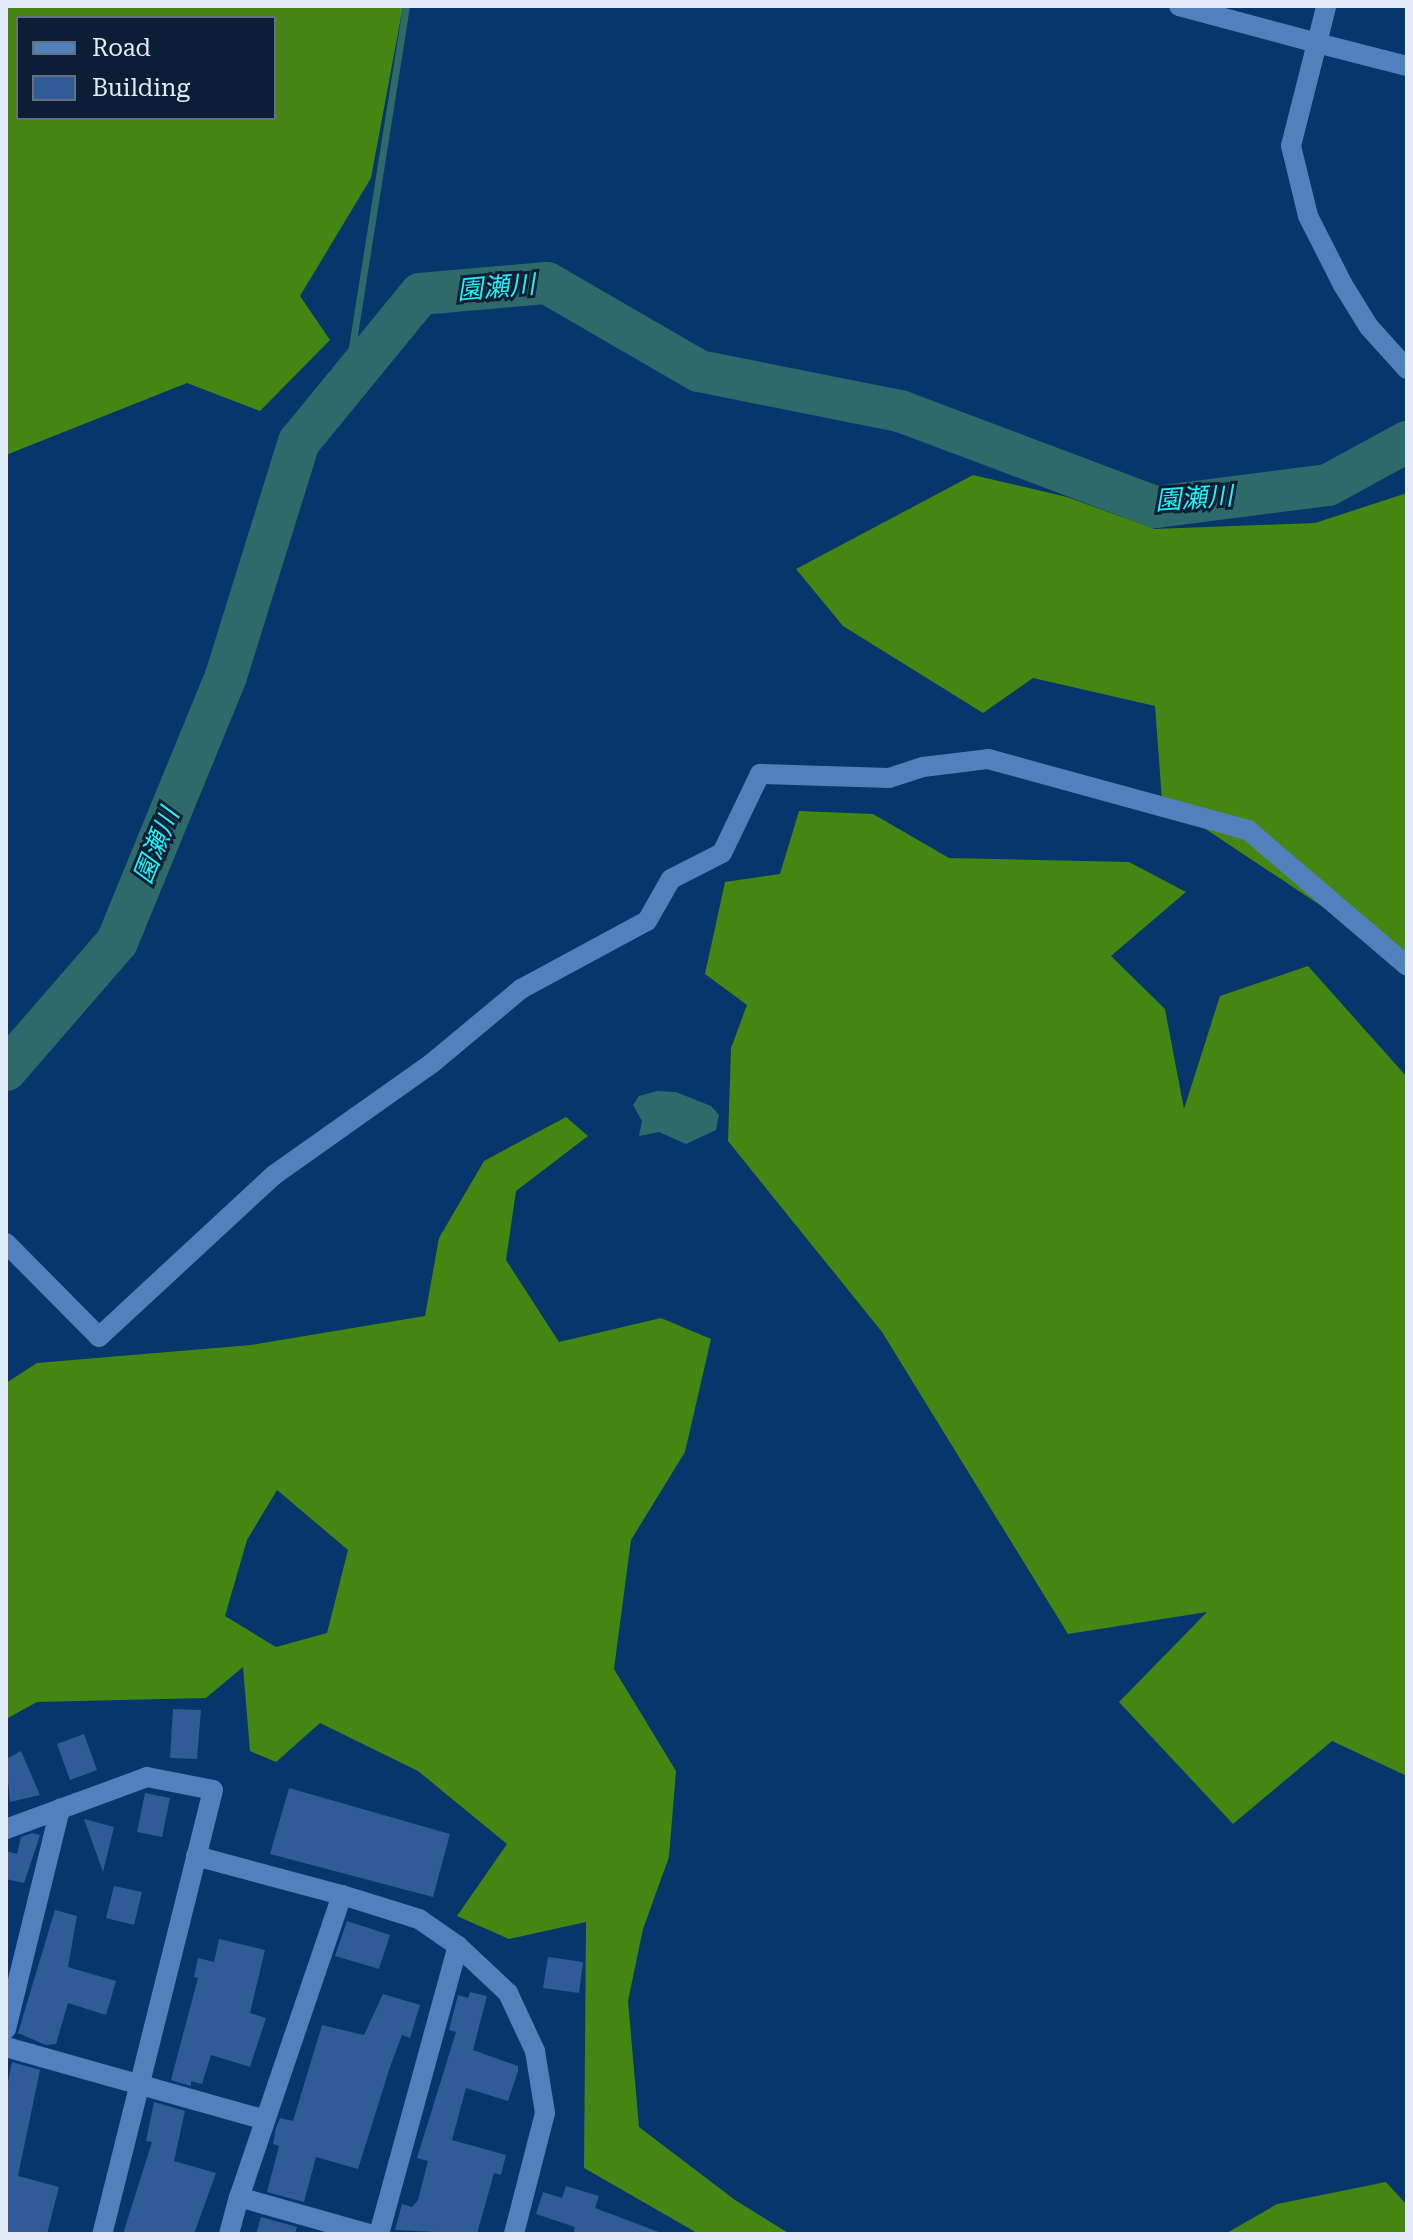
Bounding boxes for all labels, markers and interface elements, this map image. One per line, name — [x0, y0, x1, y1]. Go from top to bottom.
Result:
legend — [16, 16, 276, 120]
text: Road — [92, 34, 151, 62]
text: Building — [92, 74, 190, 102]
water label: 園瀬川 — [456, 269, 536, 307]
water label: 園瀬川 — [1154, 481, 1234, 517]
water label: 園瀬川 — [128, 804, 186, 888]

